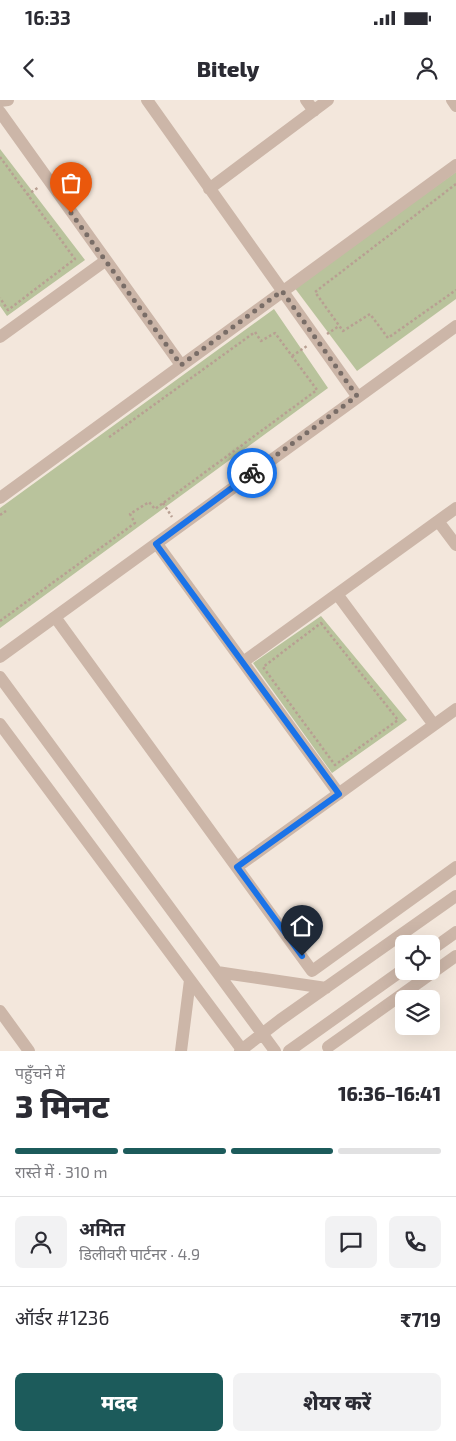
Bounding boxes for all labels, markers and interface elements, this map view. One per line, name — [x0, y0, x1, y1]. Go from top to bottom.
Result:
text: 16:33 — [25, 6, 71, 29]
icon: back — [15, 54, 43, 82]
icon: person — [413, 54, 441, 82]
text: Bitely — [197, 55, 259, 81]
pin — [50, 162, 92, 213]
icon: bag — [57, 169, 85, 197]
courier — [227, 448, 277, 498]
icon: bike — [238, 459, 266, 487]
pin — [281, 905, 323, 956]
icon: home — [288, 912, 316, 940]
map controls — [395, 935, 440, 1035]
button: locate — [395, 935, 440, 980]
button: layers — [395, 990, 440, 1035]
text: पहुँचने में — [15, 1063, 65, 1082]
text: 16:36–16:41 — [338, 1082, 441, 1105]
text: 3 मिनट — [15, 1086, 109, 1124]
text: रास्ते में · 310 m — [15, 1162, 108, 1181]
button: person — [15, 1216, 67, 1268]
button: chat — [325, 1216, 377, 1268]
button: phone — [389, 1216, 441, 1268]
text: अमित — [79, 1217, 125, 1240]
text: डिलीवरी पार्टनर · 4.9 — [79, 1244, 200, 1263]
text: ऑर्डर #1236 — [15, 1306, 109, 1329]
text: ₹719 — [400, 1308, 441, 1331]
button: मदद — [15, 1373, 223, 1431]
button: शेयर करें — [233, 1373, 441, 1431]

